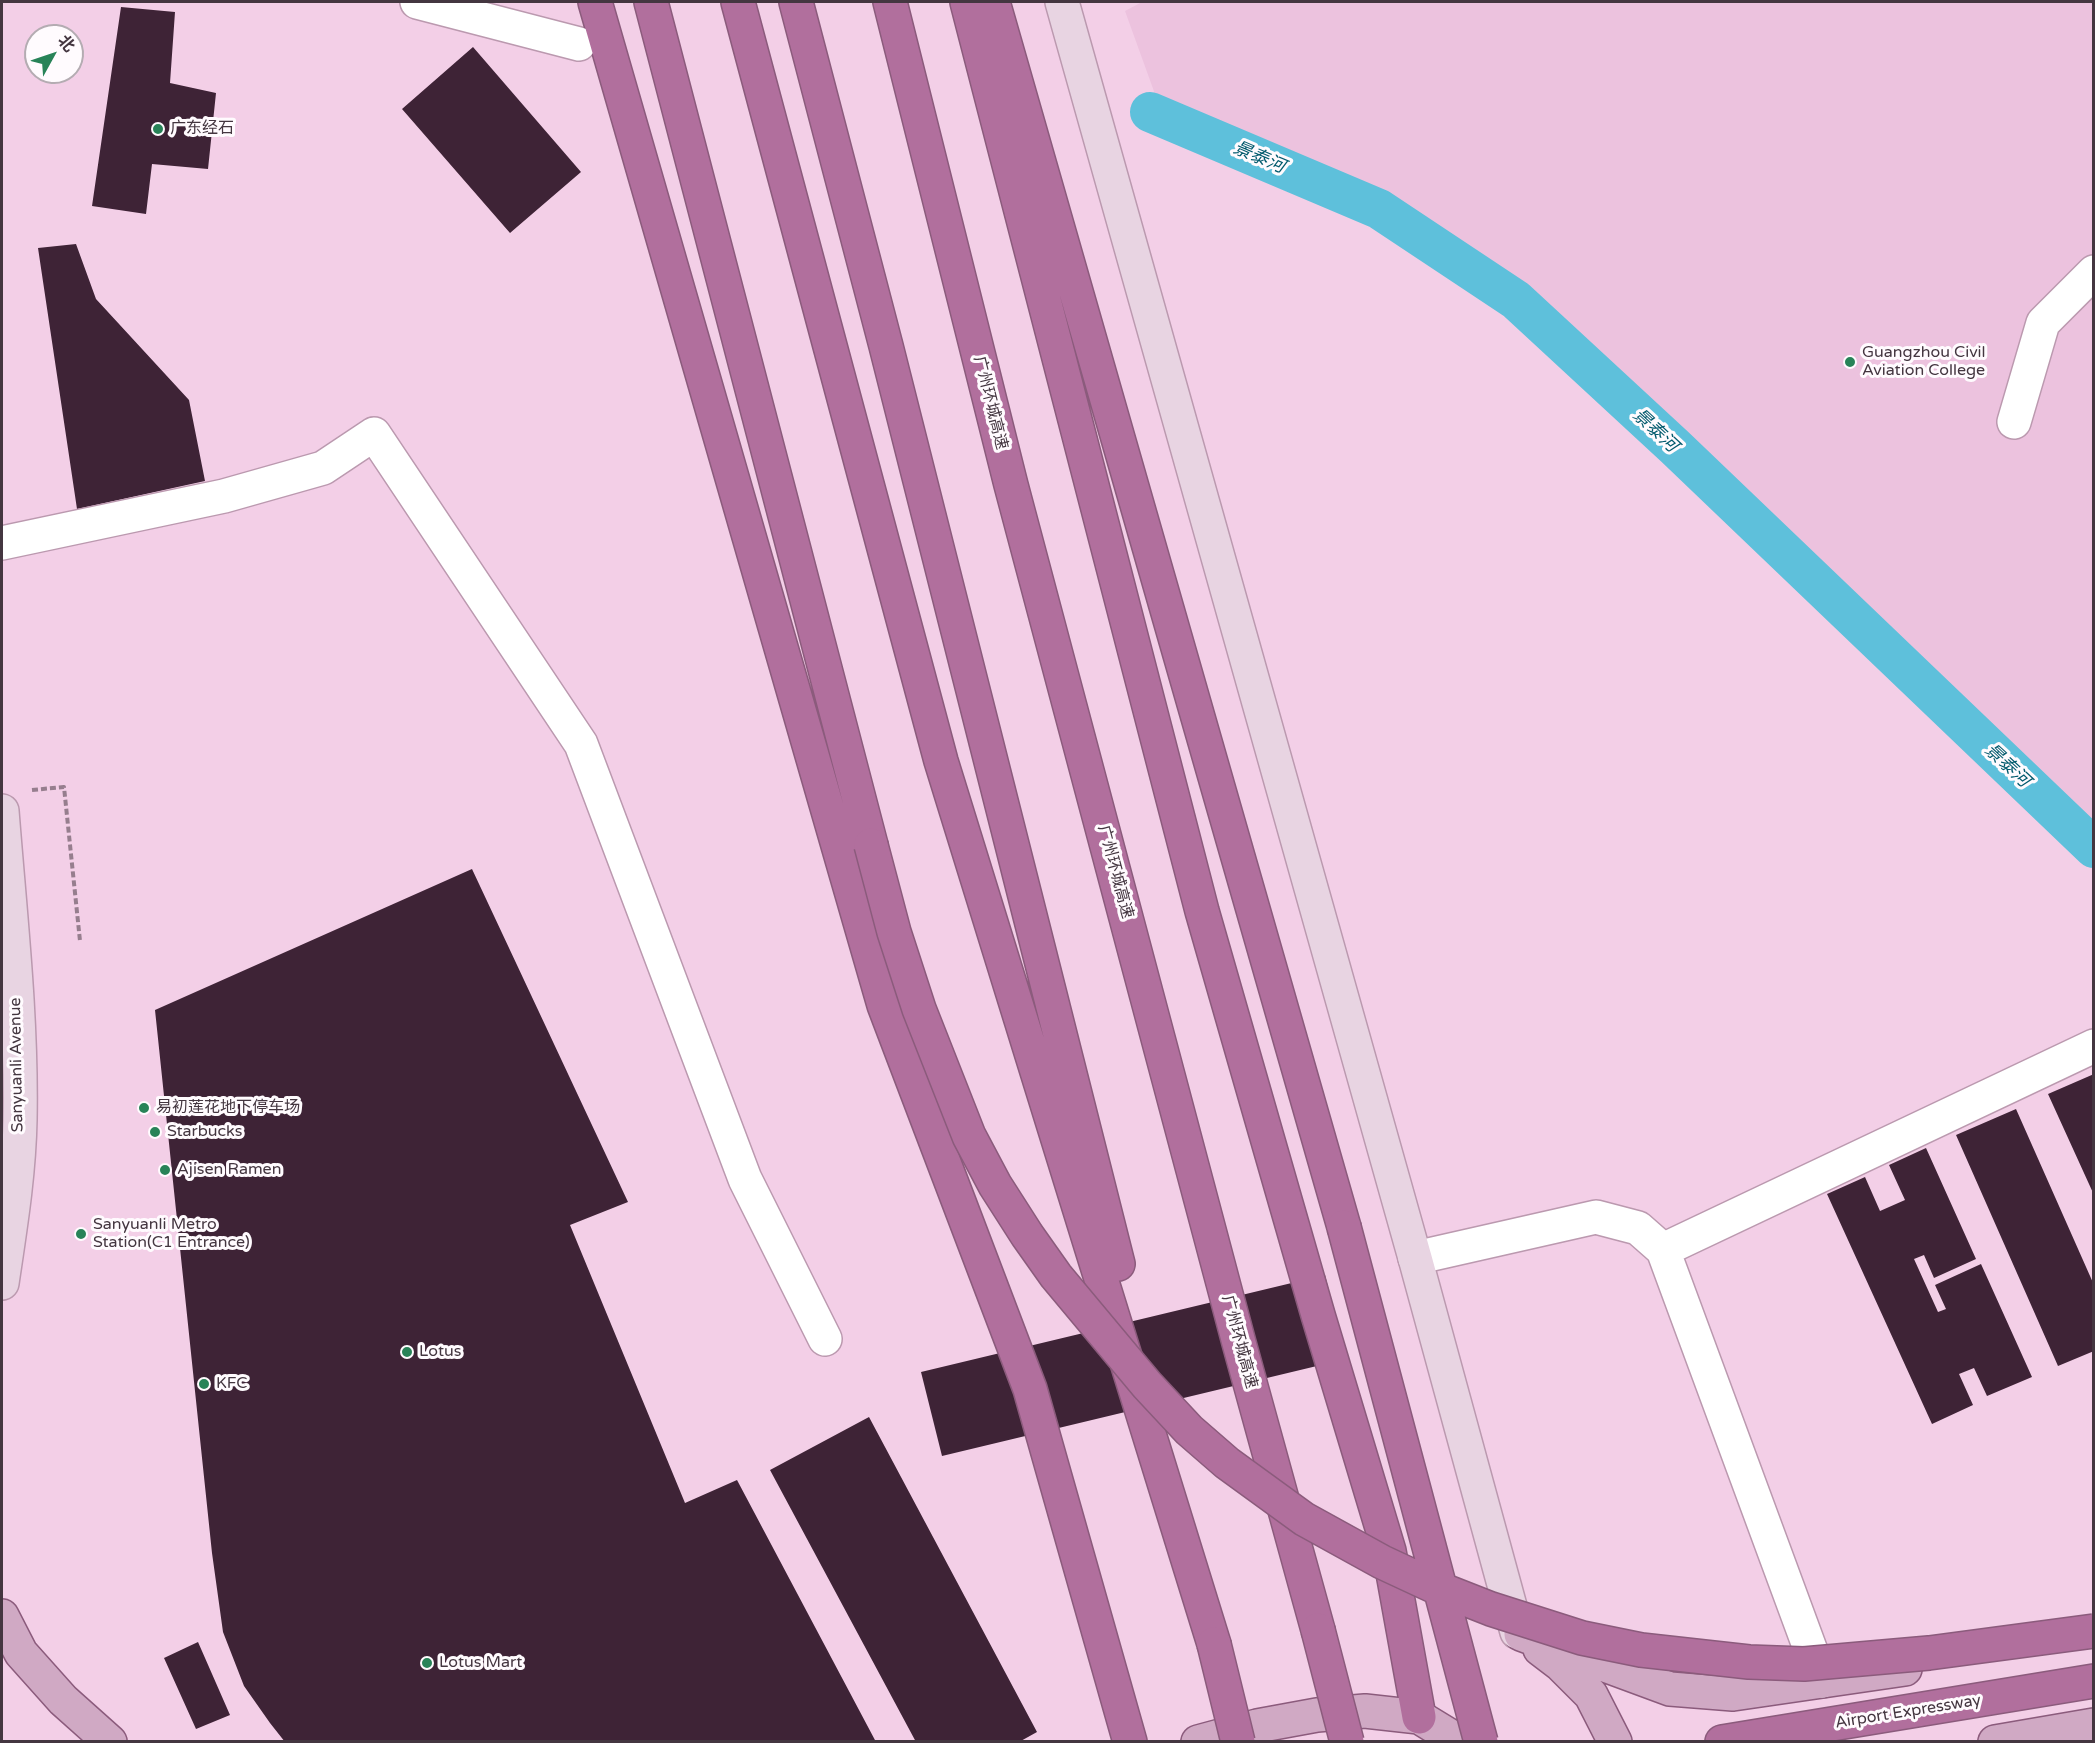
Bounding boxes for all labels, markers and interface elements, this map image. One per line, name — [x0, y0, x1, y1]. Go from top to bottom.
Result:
north arrow — [24, 24, 84, 84]
text: 北 — [53, 31, 79, 56]
place label: 广东经石 — [170, 119, 234, 139]
marker: 广东经石 — [151, 122, 165, 136]
water label: 景泰河 — [1230, 138, 1288, 178]
place label: Guangzhou Civil Aviation College — [1862, 343, 1986, 381]
street label: 广州环城高速 — [969, 354, 1011, 452]
marker: Guangzhou Civil Aviation College — [1843, 355, 1857, 369]
water label: 景泰河 — [1628, 405, 1682, 457]
water label: 景泰河 — [1980, 740, 2034, 792]
street label: 广州环城高速 — [1093, 823, 1137, 921]
street label: Sanyuanli Avenue — [6, 997, 28, 1133]
place label: 易初莲花地下停车场 — [156, 1098, 300, 1118]
marker: 易初莲花地下停车场 — [137, 1101, 151, 1115]
place label: Starbucks — [167, 1122, 242, 1142]
marker: Starbucks — [148, 1125, 162, 1139]
place label: Ajisen Ramen — [177, 1160, 281, 1180]
marker: Ajisen Ramen — [158, 1163, 172, 1177]
place label: Sanyuanli Metro Station(C1 Entrance) — [93, 1215, 250, 1253]
marker: Sanyuanli Metro Station(C1 Entrance) — [74, 1227, 88, 1241]
street label: 广州环城高速 — [1217, 1293, 1261, 1391]
place label: Lotus — [419, 1342, 461, 1362]
marker: Lotus — [400, 1345, 414, 1359]
place label: KFC — [216, 1374, 247, 1394]
marker: KFC — [197, 1377, 211, 1391]
place label: Lotus Mart — [439, 1653, 522, 1673]
marker: Lotus Mart — [420, 1656, 434, 1670]
street label: Airport Expressway — [1834, 1691, 1982, 1733]

